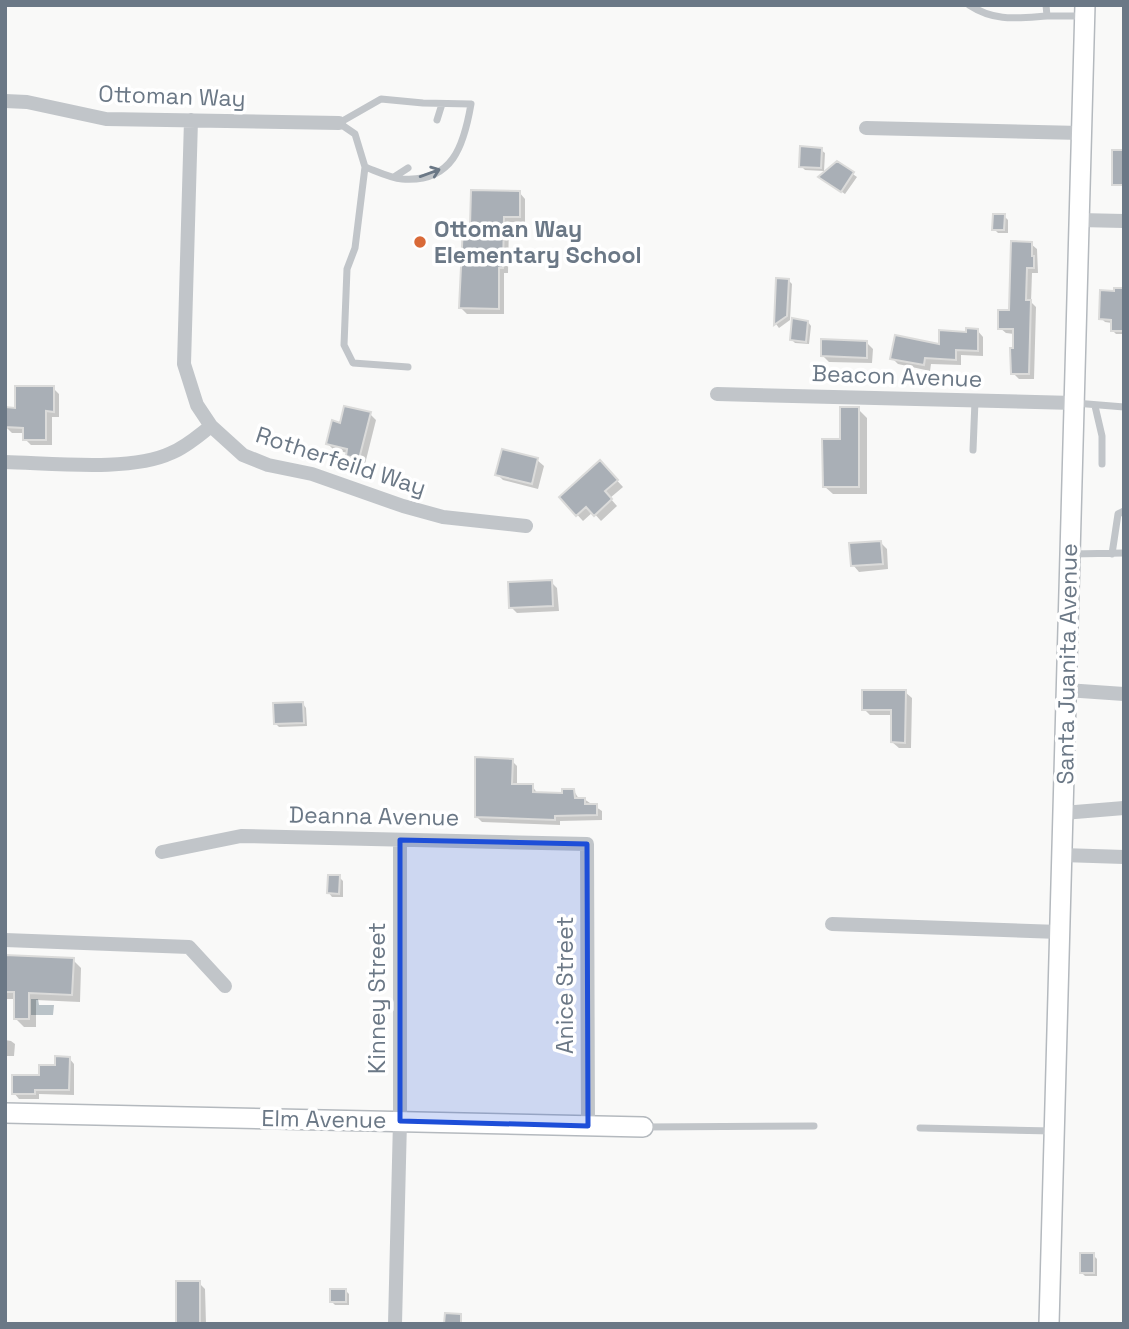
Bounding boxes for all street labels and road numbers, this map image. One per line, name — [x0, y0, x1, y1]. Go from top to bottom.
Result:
street label: Ottoman Way — [98, 78, 246, 114]
street label: Beacon Avenue — [811, 358, 983, 394]
street label: Rotherfeild Way — [252, 419, 430, 503]
street label: Santa Juanita Avenue — [1050, 543, 1084, 785]
street label: Deanna Avenue — [289, 800, 459, 832]
street label: Anice Street — [550, 916, 580, 1054]
street label: Kinney Street — [362, 922, 392, 1074]
street label: Elm Avenue — [261, 1103, 387, 1135]

